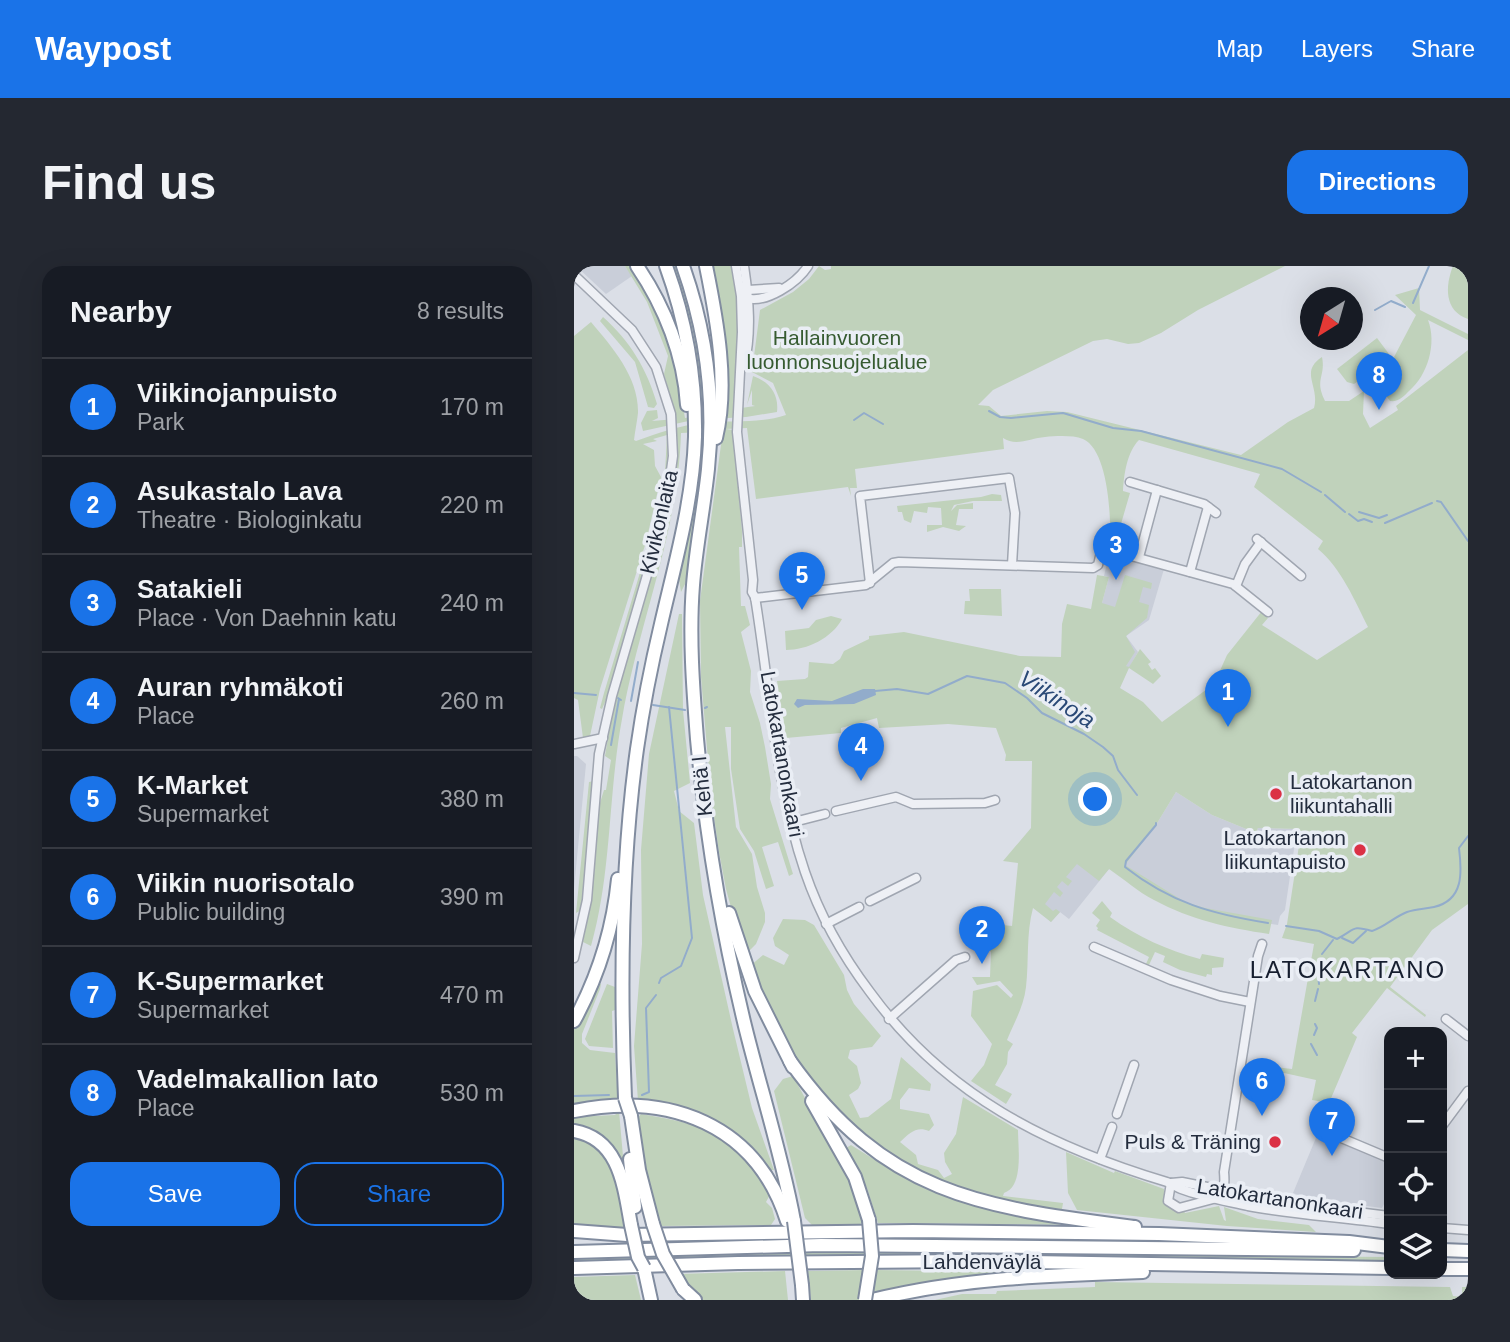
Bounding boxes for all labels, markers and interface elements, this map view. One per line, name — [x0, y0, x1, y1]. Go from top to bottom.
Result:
text: Waypost — [35, 30, 171, 67]
text: Map — [1216, 35, 1263, 62]
text: Layers — [1301, 35, 1373, 62]
text: Share — [1411, 35, 1475, 62]
button: Directions — [1287, 150, 1468, 214]
text: Find us — [42, 155, 216, 209]
north arrow — [1300, 287, 1363, 350]
text: Nearby — [70, 295, 172, 328]
text: 8 results — [417, 298, 504, 324]
park label: Hallainvuoren luonnonsuojelualue — [747, 326, 928, 373]
pin: 8 — [1356, 352, 1402, 410]
text: Viikinojanpuisto — [137, 378, 337, 408]
text: 1 — [87, 394, 99, 420]
text: 170 m — [440, 394, 504, 420]
text: Park — [137, 409, 184, 435]
street label: Kivikonlaita — [635, 467, 682, 576]
text: Asukastalo Lava — [137, 476, 342, 506]
text: 2 — [87, 492, 99, 518]
text: 220 m — [440, 492, 504, 518]
text: Theatre · Biologinkatu — [137, 507, 362, 533]
pin: 3 — [1093, 522, 1139, 580]
pin: 5 — [779, 552, 825, 610]
text: Satakieli — [137, 574, 243, 604]
text: 3 — [87, 590, 99, 616]
text: 240 m — [440, 590, 504, 616]
text: Place · Von Daehnin katu — [137, 605, 397, 631]
water label: Viikinoja — [1014, 665, 1100, 733]
street label: Latokartanonkaari — [757, 669, 808, 839]
pin: 1 — [1205, 669, 1251, 727]
text: Auran ryhmäkoti — [137, 672, 344, 702]
text: 4 — [87, 688, 99, 714]
text: 260 m — [440, 688, 504, 714]
text: Place — [137, 703, 195, 729]
pin: 4 — [838, 723, 884, 781]
street label: Kehä I — [687, 755, 716, 817]
text: K-Market — [137, 770, 248, 800]
place label: Latokartanon liikuntahalli — [1290, 770, 1413, 817]
your location — [1078, 782, 1112, 816]
text: 5 — [87, 786, 99, 812]
text: 380 m — [440, 786, 504, 812]
marker: Latokartanon liikuntahalli — [1268, 786, 1284, 802]
text: Supermarket — [137, 801, 269, 827]
place label: Latokartanon liikuntapuisto — [1223, 826, 1346, 873]
marker: Latokartanon liikuntapuisto — [1352, 842, 1368, 858]
text: Viikin nuorisotalo — [137, 868, 355, 898]
text: 6 — [87, 884, 99, 910]
text: 390 m — [440, 884, 504, 910]
text: Public building — [137, 899, 285, 925]
pin: 2 — [959, 906, 1005, 964]
district label: LATOKARTANO — [1250, 956, 1446, 983]
text: K-Supermarket — [137, 966, 323, 996]
text: 7 — [87, 982, 99, 1008]
text: 470 m — [440, 982, 504, 1008]
text: Supermarket — [137, 997, 269, 1023]
map controls — [1384, 1027, 1447, 1279]
button: + — [1384, 1027, 1447, 1090]
pin: 6 — [1239, 1058, 1285, 1116]
text: Vadelmakallion lato — [137, 1064, 378, 1094]
text: 8 — [87, 1080, 99, 1106]
text: 530 m — [440, 1080, 504, 1106]
button: − — [1384, 1090, 1447, 1153]
text: Place — [137, 1095, 195, 1121]
pin: 7 — [1309, 1098, 1355, 1156]
place label: Puls & Träning — [1124, 1130, 1261, 1153]
marker: Puls & Träning — [1267, 1134, 1283, 1150]
button: locate — [1384, 1153, 1447, 1216]
button: Save — [70, 1162, 280, 1226]
button: Share — [294, 1162, 504, 1226]
street label: Latokartanonkaari — [1195, 1174, 1365, 1223]
button: layers — [1384, 1216, 1447, 1279]
street label: Lahdenväylä — [922, 1250, 1042, 1273]

